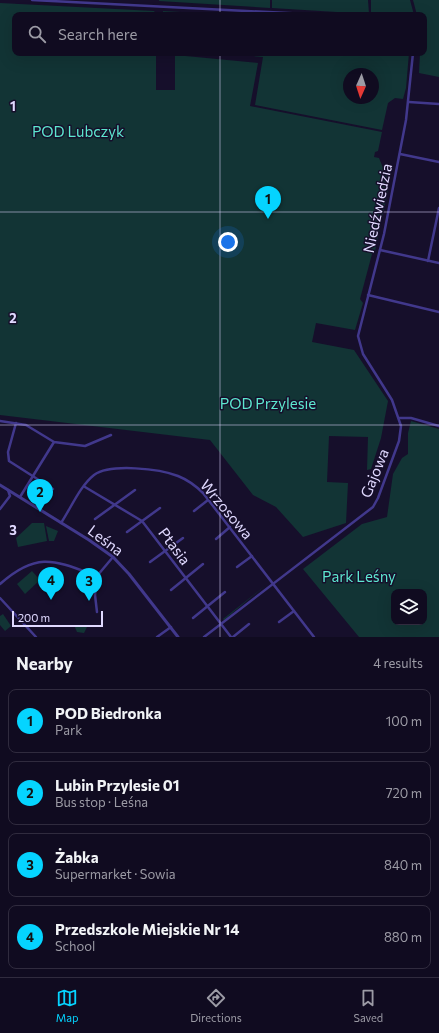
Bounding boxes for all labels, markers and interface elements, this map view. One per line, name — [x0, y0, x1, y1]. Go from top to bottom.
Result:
search box — [12, 12, 427, 56]
icon: search — [26, 23, 48, 45]
text: Search here — [58, 25, 137, 43]
north arrow — [343, 68, 379, 104]
text: 1 — [10, 98, 16, 114]
park label: POD Lubczyk — [32, 122, 124, 140]
street label: Niedźwiedzia — [359, 162, 395, 254]
pin: 1 — [255, 186, 281, 219]
your location — [218, 232, 238, 252]
text: 2 — [9, 310, 17, 326]
park label: POD Przylesie — [220, 394, 316, 412]
street label: Gajowa — [356, 446, 392, 500]
street label: Wrzosowa — [197, 476, 257, 542]
pin: 2 — [27, 479, 53, 512]
street label: Leśna — [85, 521, 127, 559]
text: 3 — [9, 522, 17, 538]
street label: Ptasia — [155, 524, 195, 568]
pin: 4 — [38, 567, 64, 600]
park label: Park Leśny — [322, 567, 396, 585]
pin: 3 — [76, 568, 102, 601]
map controls — [391, 589, 427, 625]
button: layers — [391, 589, 427, 625]
scale bar — [12, 609, 103, 628]
text: 200 m — [18, 611, 50, 624]
text: Nearby — [16, 653, 73, 674]
text: 4 results — [373, 655, 423, 671]
text: POD Biedronka — [55, 704, 162, 722]
text: 1 — [27, 713, 33, 729]
text: 100 m — [386, 713, 422, 729]
text: Park — [55, 722, 82, 738]
text: Lubin Przylesie 01 — [55, 776, 179, 794]
text: 2 — [26, 785, 34, 801]
text: 720 m — [386, 785, 422, 801]
text: Bus stop · Leśna — [55, 794, 148, 810]
text: Żabka — [55, 848, 99, 866]
text: 3 — [26, 857, 34, 873]
text: 840 m — [384, 857, 422, 873]
text: Supermarket · Sowia — [55, 866, 176, 882]
text: Przedszkole Miejskie Nr 14 — [55, 920, 240, 938]
text: 4 — [26, 929, 34, 945]
text: 880 m — [384, 929, 422, 945]
text: School — [55, 938, 95, 954]
tab: Map — [56, 987, 79, 1024]
tab: Directions — [190, 987, 242, 1024]
tab: Saved — [353, 987, 383, 1024]

